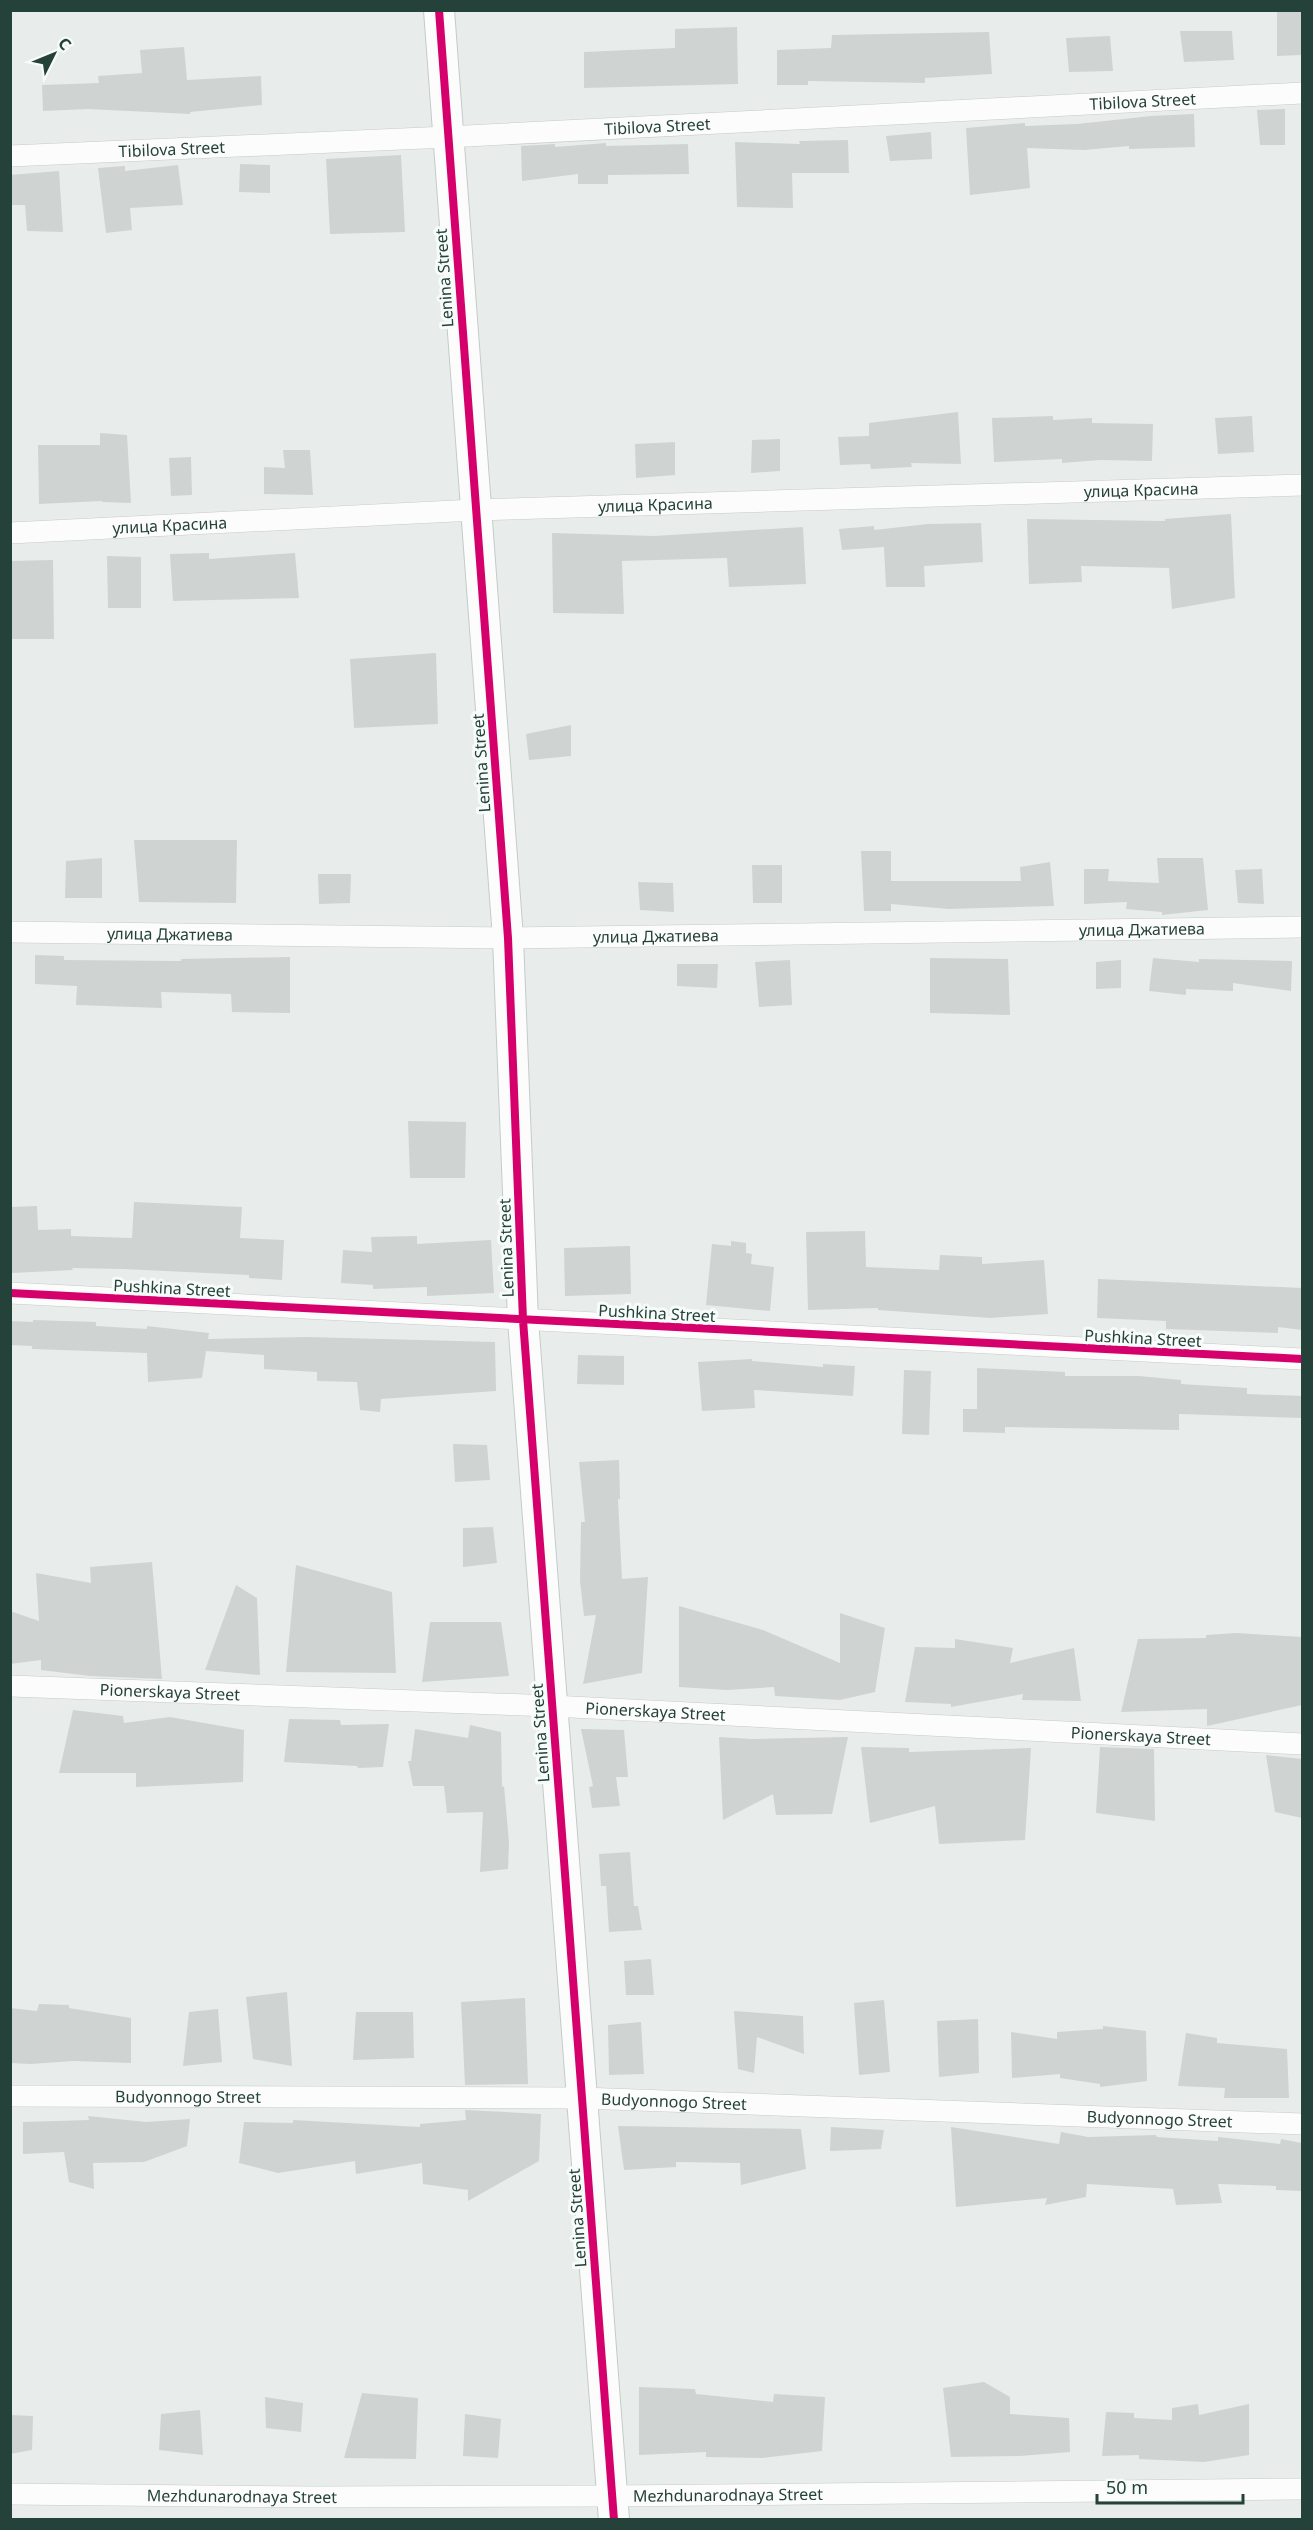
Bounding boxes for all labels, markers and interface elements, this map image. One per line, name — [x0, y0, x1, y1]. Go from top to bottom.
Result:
north arrow — [24, 24, 84, 84]
text: С — [53, 32, 77, 55]
street label: Tibilova Street — [1089, 87, 1197, 115]
street label: Tibilova Street — [604, 112, 711, 140]
street label: Tibilova Street — [118, 136, 226, 162]
street label: Lenina Street — [430, 228, 458, 328]
street label: улица Красина — [1083, 477, 1199, 503]
street label: улица Красина — [598, 492, 713, 517]
street label: улица Красина — [112, 511, 228, 539]
street label: Lenina Street — [467, 713, 495, 813]
street label: улица Джатиева — [1079, 917, 1205, 941]
street label: улица Джатиева — [107, 922, 233, 946]
street label: улица Джатиева — [593, 924, 719, 948]
street label: Lenina Street — [493, 1198, 519, 1298]
street label: Pushkina Street — [113, 1274, 231, 1302]
street label: Pushkina Street — [598, 1299, 716, 1327]
street label: Pushkina Street — [1084, 1324, 1202, 1352]
street label: Pionerskaya Street — [99, 1678, 241, 1705]
street label: Lenina Street — [526, 1683, 554, 1783]
street label: Pionerskaya Street — [585, 1697, 726, 1726]
street label: Pionerskaya Street — [1070, 1721, 1212, 1750]
street label: Budyonnogo Street — [115, 2085, 261, 2108]
street label: Budyonnogo Street — [601, 2088, 747, 2115]
street label: Budyonnogo Street — [1086, 2105, 1233, 2132]
street label: Lenina Street — [563, 2168, 591, 2268]
scale bar — [1097, 2467, 1242, 2505]
text: 50 m — [1106, 2475, 1148, 2499]
street label: Mezhdunarodnaya Street — [633, 2483, 823, 2507]
street label: Mezhdunarodnaya Street — [147, 2484, 337, 2508]

